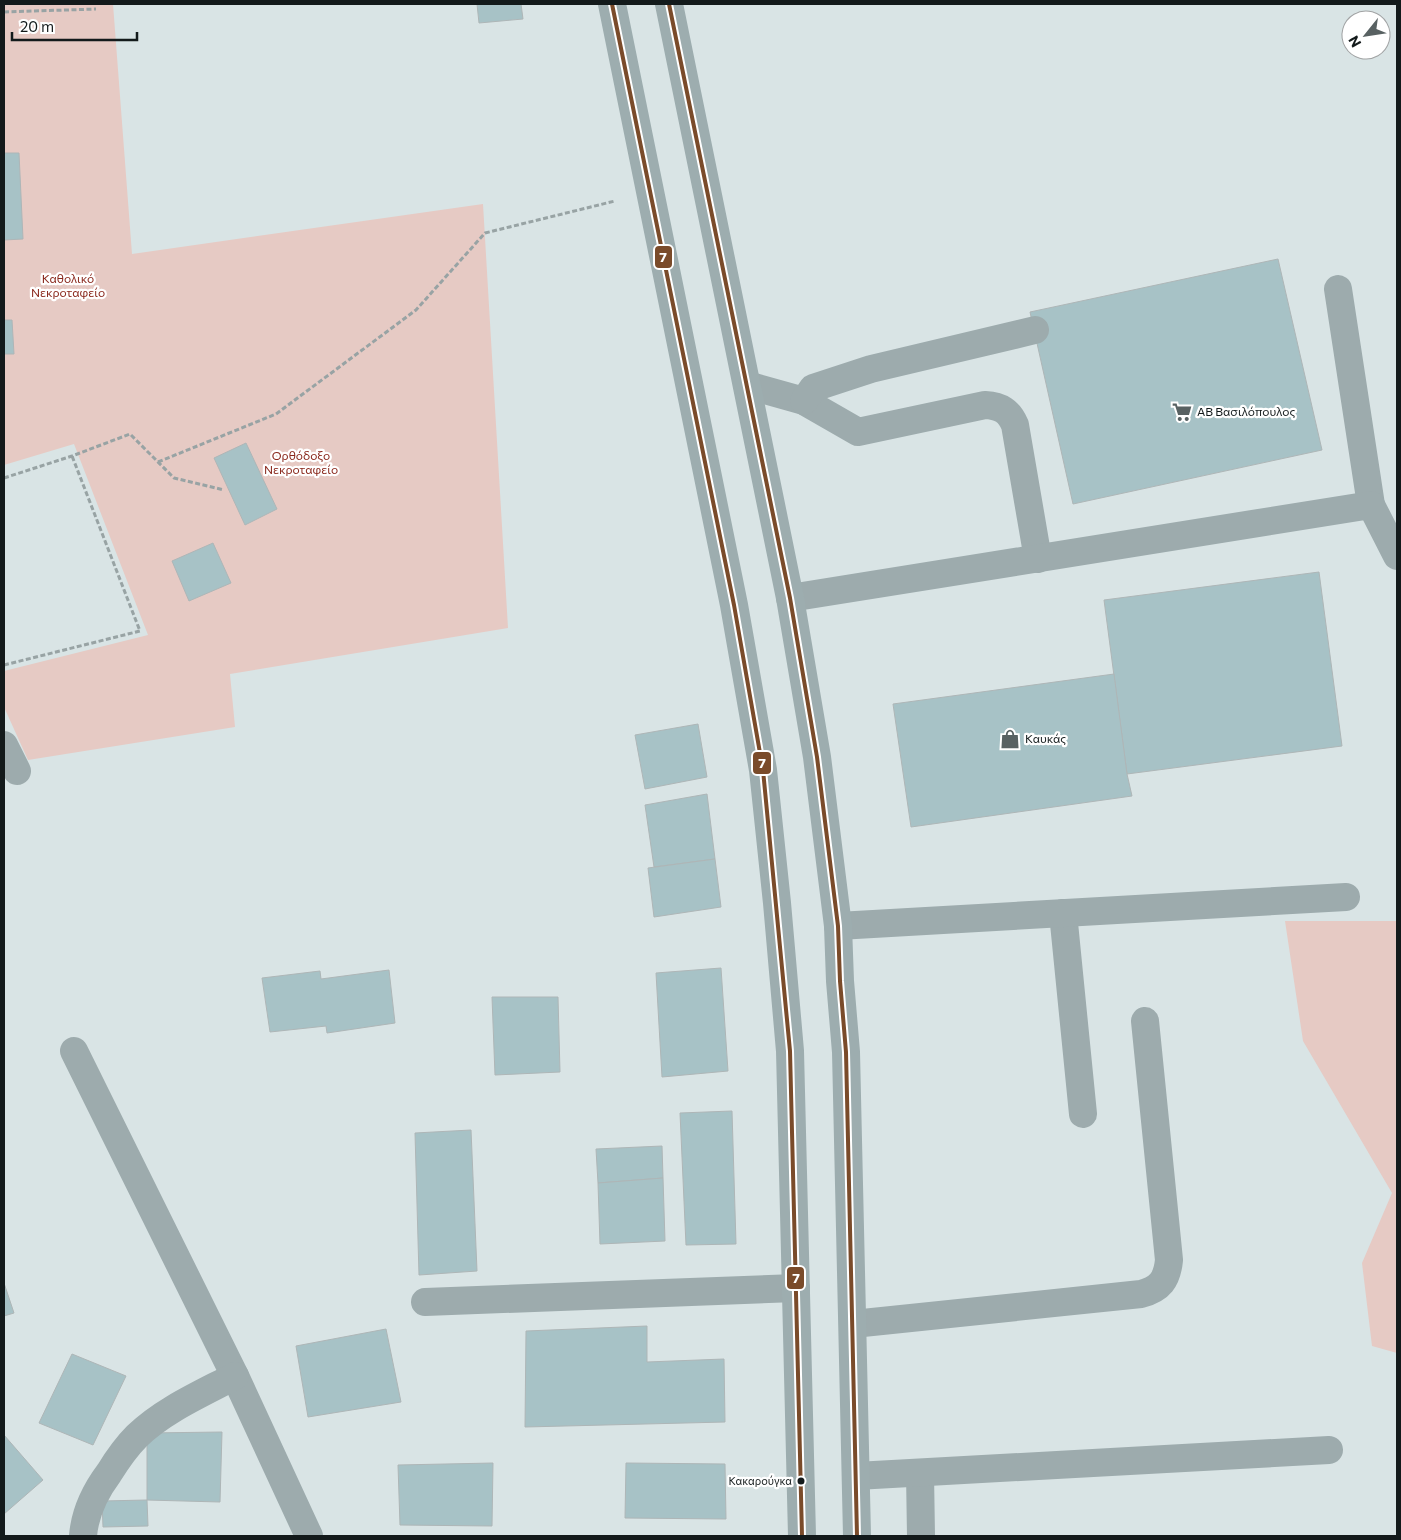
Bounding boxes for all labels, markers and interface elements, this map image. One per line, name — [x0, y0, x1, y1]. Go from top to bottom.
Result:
scale bar — [12, 10, 138, 42]
north arrow — [1341, 10, 1391, 60]
text: 20 m — [20, 17, 54, 35]
text: N — [1344, 33, 1364, 51]
line badge: 7 — [654, 245, 673, 269]
text: 7 — [659, 248, 667, 265]
park label: Καθολικό Νεκροταφείο — [31, 271, 105, 299]
supermarket icon: ΑΒ Βασιλόπουλος — [1171, 401, 1193, 423]
place label: ΑΒ Βασιλόπουλος — [1197, 404, 1295, 418]
park label: Ορθόδοξο Νεκροταφείο — [264, 448, 338, 476]
shop icon: Καυκάς — [999, 728, 1021, 750]
place label: Καυκάς — [1025, 731, 1066, 745]
line badge: 7 — [752, 751, 772, 775]
text: 7 — [758, 754, 766, 771]
line badge: 7 — [786, 1266, 805, 1290]
text: 7 — [792, 1269, 800, 1286]
place label: Κακαρούγκα — [729, 1474, 792, 1487]
marker: Κακαρούγκα — [796, 1476, 806, 1486]

